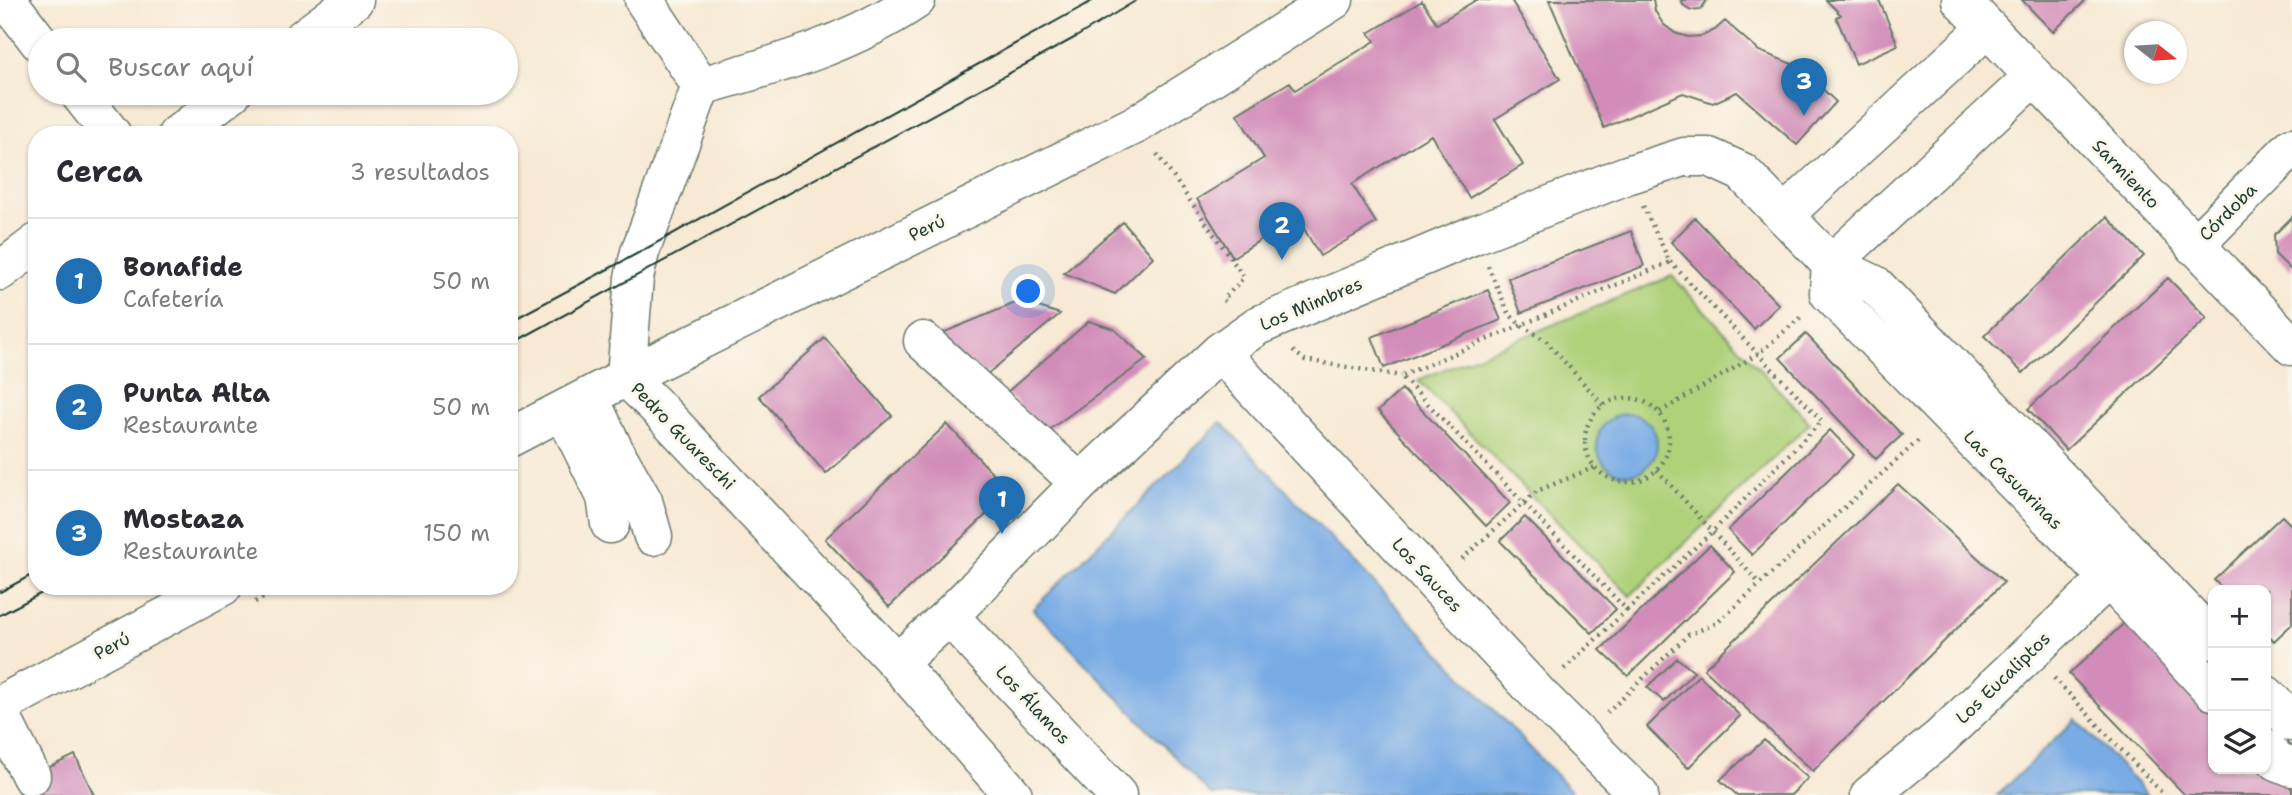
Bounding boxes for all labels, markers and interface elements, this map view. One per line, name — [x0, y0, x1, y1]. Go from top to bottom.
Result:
north arrow — [2124, 21, 2187, 84]
search box — [28, 28, 518, 105]
icon: search — [52, 48, 90, 86]
text: Buscar aquí — [108, 49, 254, 84]
pin: 3 — [1781, 58, 1827, 116]
street label: Sarmiento — [2087, 134, 2165, 214]
text: Cerca — [56, 151, 143, 192]
text: 3 resultados — [350, 157, 490, 187]
street label: Córdoba — [2194, 178, 2262, 246]
pin: 2 — [1259, 202, 1305, 260]
street label: Perú — [905, 209, 949, 247]
text: Bonafide — [123, 249, 243, 284]
text: 1 — [74, 266, 84, 296]
text: 50 m — [432, 266, 490, 296]
street label: Los Mimbres — [1256, 272, 1366, 336]
your location — [1011, 274, 1045, 308]
text: Cafetería — [123, 284, 224, 314]
text: Punta Alta — [123, 375, 270, 410]
street label: Pedro Guareschi — [625, 377, 741, 495]
text: 2 — [71, 392, 87, 422]
text: 50 m — [432, 392, 490, 422]
text: Restaurante — [123, 410, 258, 440]
street label: Las Casuarinas — [1958, 425, 2068, 535]
pin: 1 — [979, 476, 1025, 534]
text: Mostaza — [123, 501, 244, 536]
text: 3 — [71, 518, 87, 548]
text: 150 m — [423, 518, 490, 548]
street label: Los Sauces — [1386, 533, 1468, 617]
text: Restaurante — [123, 536, 258, 566]
map controls — [2208, 585, 2271, 774]
button: + — [2208, 585, 2271, 648]
street label: Perú — [90, 627, 134, 665]
street label: Los Eucaliptos — [1950, 627, 2056, 729]
button: − — [2208, 648, 2271, 711]
street label: Los Álamos — [990, 660, 1076, 750]
button: layers — [2208, 711, 2271, 774]

